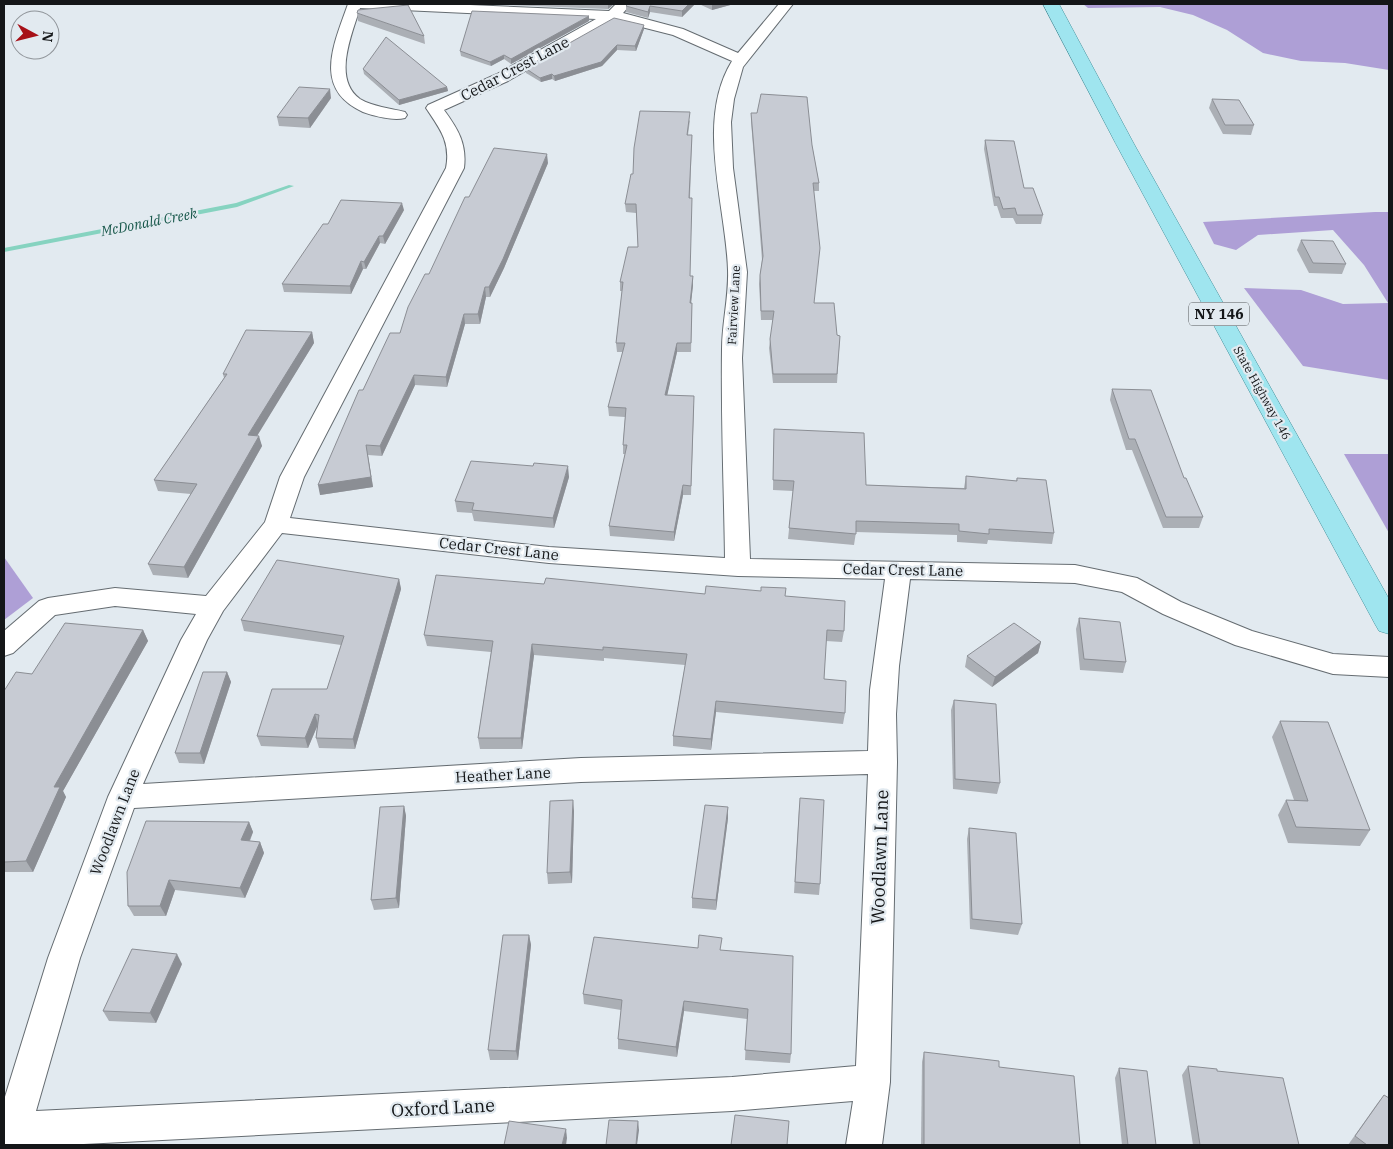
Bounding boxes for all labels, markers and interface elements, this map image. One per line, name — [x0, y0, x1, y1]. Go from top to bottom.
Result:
north arrow — [10, 10, 60, 60]
text: N — [38, 30, 58, 43]
street label: Cedar Crest Lane — [457, 32, 572, 105]
water label: McDonald Creek — [98, 204, 199, 240]
street label: Fairview Lane — [724, 265, 743, 345]
road number: NY 146 — [1189, 302, 1249, 326]
street label: State Highway 146 — [1230, 343, 1294, 442]
street label: Cedar Crest Lane — [438, 533, 560, 564]
street label: Cedar Crest Lane — [843, 559, 963, 580]
street label: Heather Lane — [455, 763, 551, 786]
street label: Woodlawn Lane — [86, 766, 144, 878]
street label: Woodlawn Lane — [866, 789, 893, 925]
street label: Oxford Lane — [390, 1093, 495, 1122]

